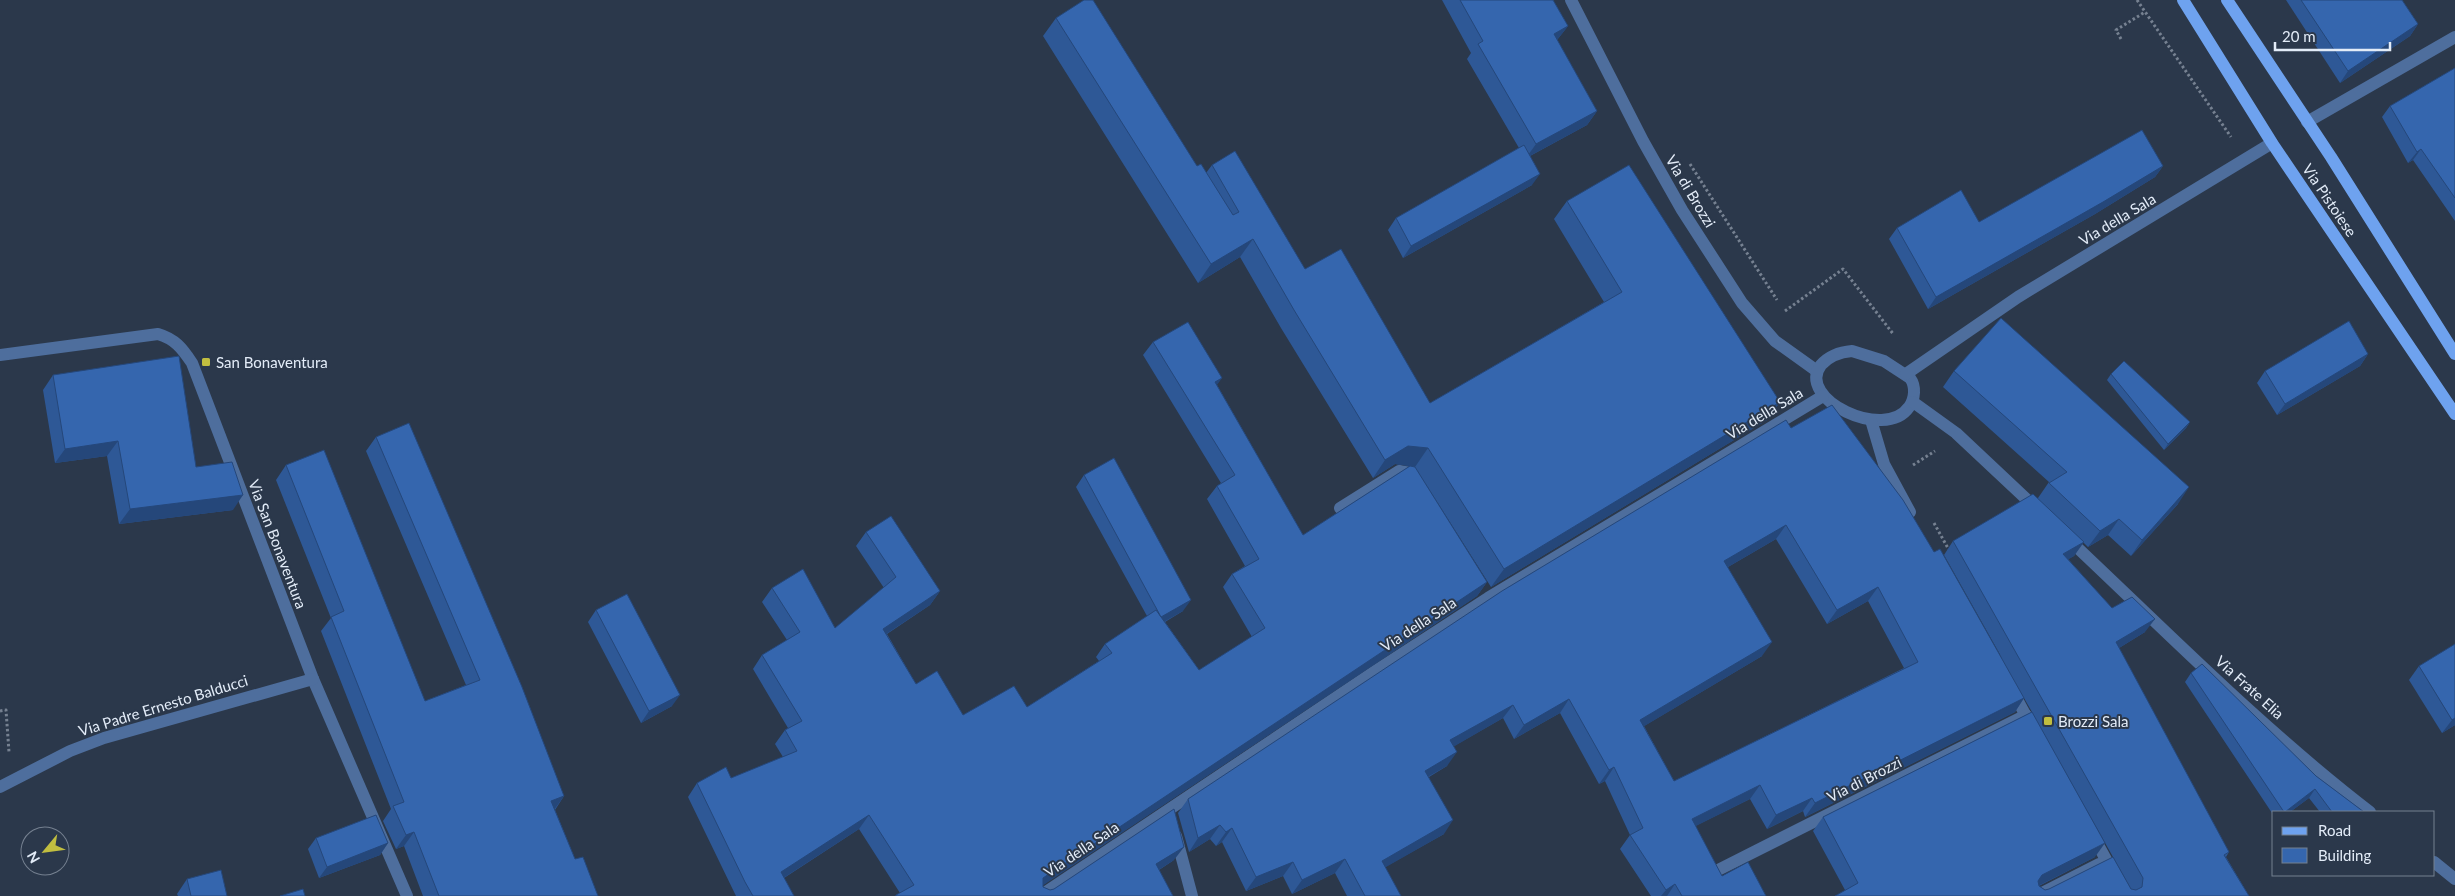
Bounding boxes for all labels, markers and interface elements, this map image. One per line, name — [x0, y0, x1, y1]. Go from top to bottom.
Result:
scale bar — [2275, 20, 2390, 52]
text: 20 m — [2282, 27, 2316, 45]
street label: Via di Brozzi — [1662, 152, 1720, 230]
street label: Via Pistoiese — [2299, 160, 2361, 240]
street label: Via della Sala — [2075, 189, 2159, 249]
place label: San Bonaventura — [216, 353, 328, 371]
marker: San Bonaventura — [200, 356, 212, 368]
street label: Via della Sala — [1722, 383, 1806, 443]
street label: Via San Bonaventura — [245, 477, 311, 611]
street label: Via della Sala — [1377, 593, 1459, 655]
street label: Via Frate Elia — [2212, 652, 2288, 722]
street label: Via Padre Ernesto Balducci — [76, 671, 250, 739]
place label: Brozzi Sala — [2058, 712, 2129, 730]
marker: Brozzi Sala — [2042, 715, 2054, 727]
street label: Via di Brozzi — [1824, 753, 1904, 805]
legend — [2272, 811, 2435, 876]
street label: Via della Sala — [1040, 817, 1122, 881]
text: Road — [2318, 821, 2351, 839]
north arrow — [20, 826, 70, 876]
text: Building — [2318, 846, 2371, 864]
text: N — [23, 849, 43, 866]

